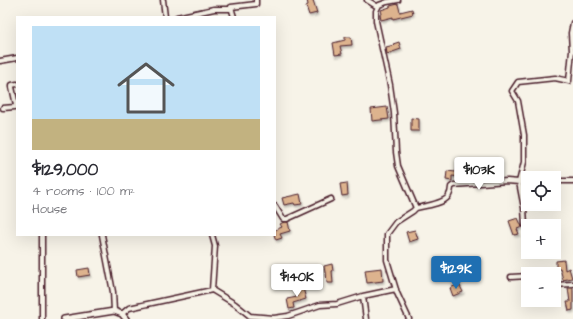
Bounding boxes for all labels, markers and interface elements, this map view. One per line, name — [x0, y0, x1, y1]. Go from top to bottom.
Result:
icon: home — [110, 52, 182, 124]
pin: $103K — [451, 157, 507, 191]
text: $129,000 — [32, 158, 98, 182]
text: $103K — [463, 161, 495, 179]
map controls — [521, 171, 561, 307]
button: locate — [521, 171, 561, 211]
text: 4 rooms · 100 m² — [32, 182, 135, 200]
text: House — [32, 200, 67, 218]
button: + — [521, 219, 561, 259]
pin: $129K — [428, 256, 484, 290]
text: $129K — [440, 260, 472, 278]
pin: $140K — [269, 264, 325, 298]
button: − — [521, 267, 561, 307]
text: $140K — [280, 268, 314, 286]

